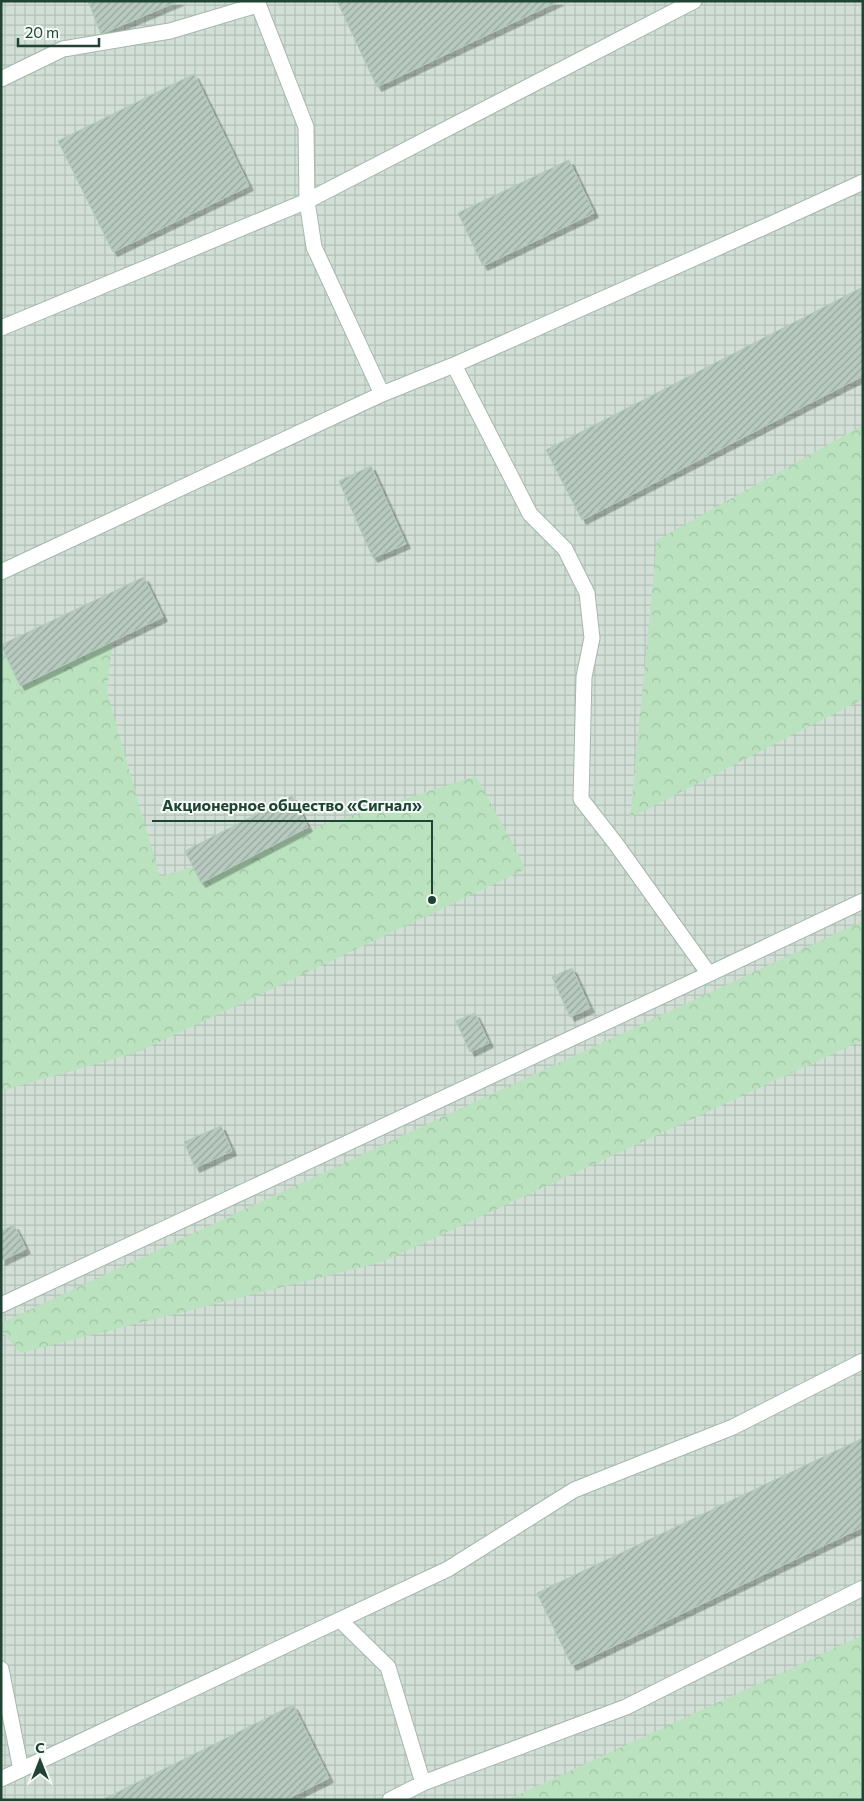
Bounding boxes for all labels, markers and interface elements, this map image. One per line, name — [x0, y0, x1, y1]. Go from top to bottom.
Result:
scale bar — [18, 15, 99, 47]
text: 20 m — [25, 23, 59, 41]
callout: Акционерное общество «Сигнал» — [152, 790, 432, 821]
text: Акционерное общество «Сигнал» — [162, 795, 422, 814]
north arrow — [15, 1736, 65, 1786]
text: С — [35, 1739, 45, 1756]

